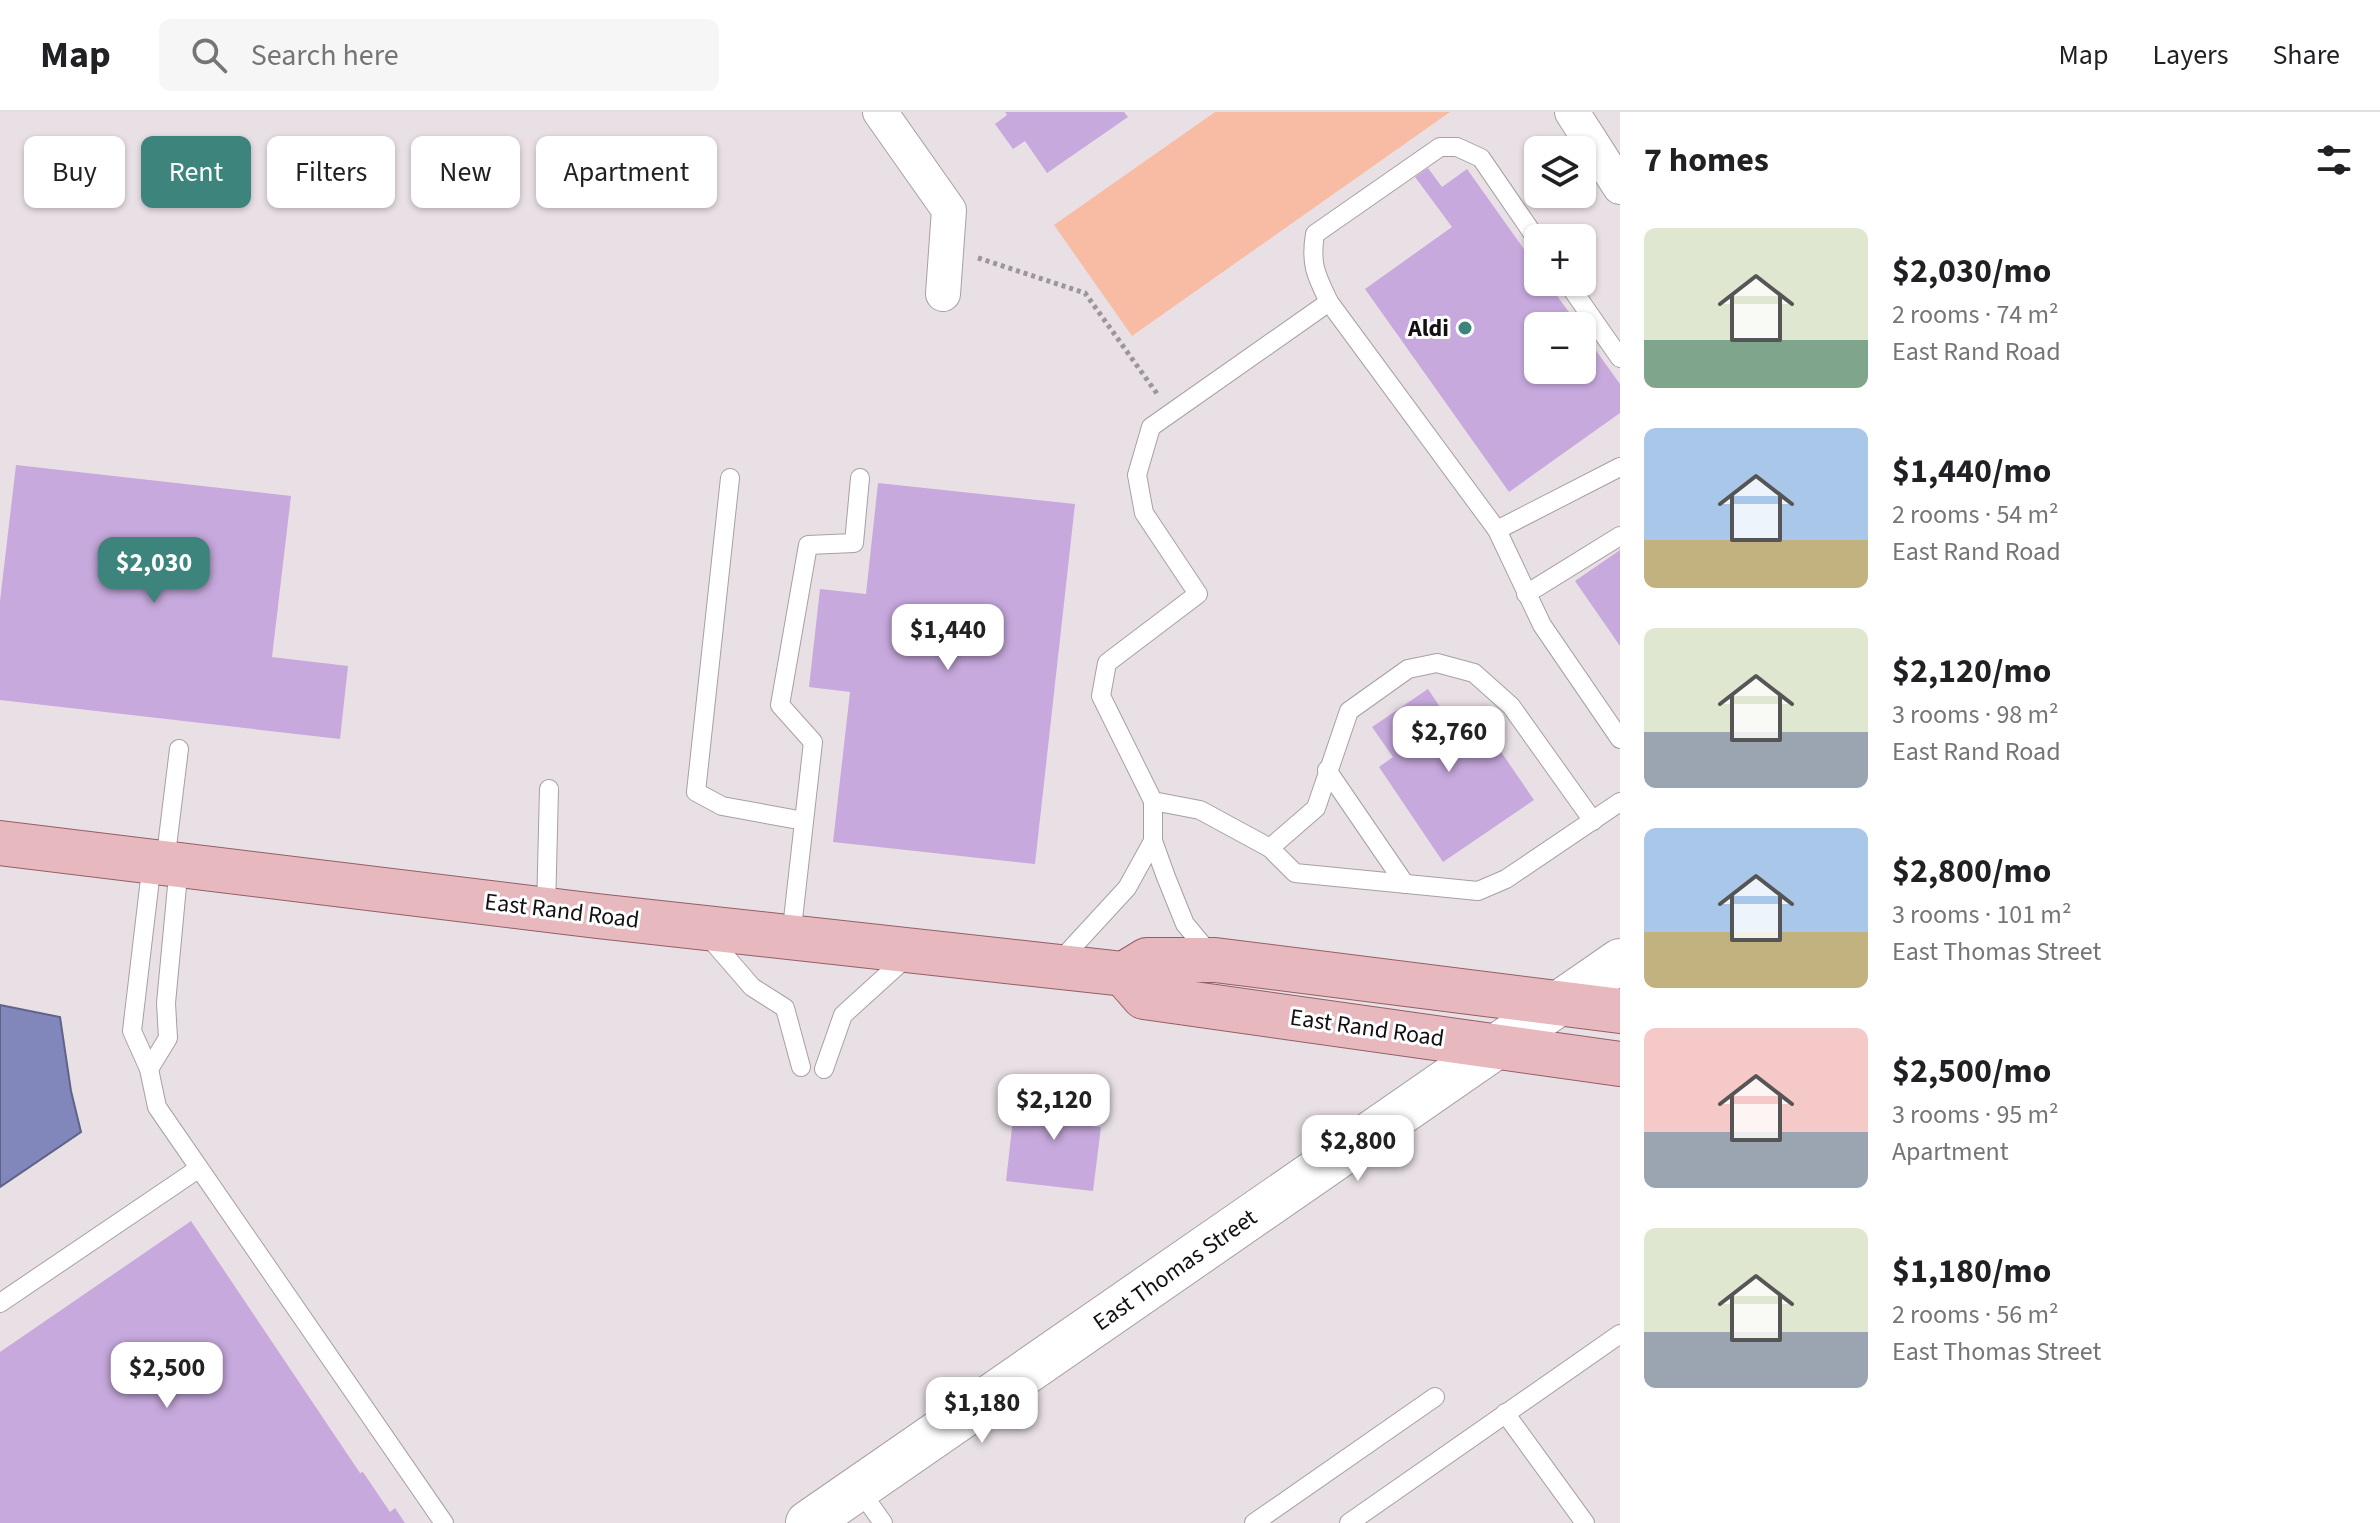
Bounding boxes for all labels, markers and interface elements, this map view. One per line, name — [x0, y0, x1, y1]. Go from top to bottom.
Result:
search box — [159, 19, 719, 91]
text: Map — [40, 28, 111, 82]
icon: search — [187, 33, 231, 77]
text: Search here — [251, 34, 399, 77]
text: Map — [2058, 35, 2108, 75]
text: Layers — [2152, 35, 2228, 75]
text: Share — [2272, 35, 2340, 75]
chip: Buy — [24, 136, 125, 208]
chip: Rent — [141, 136, 251, 208]
chip: Filters — [267, 136, 395, 208]
chip: New — [411, 136, 520, 208]
chip: Apartment — [536, 136, 717, 208]
map controls — [1524, 136, 1596, 384]
button: layers — [1524, 136, 1596, 208]
text: 7 homes — [1644, 136, 1769, 185]
icon: filters — [2312, 138, 2356, 182]
button: + — [1524, 224, 1596, 296]
text: $2,030/mo — [1892, 247, 2052, 296]
icon: home — [1708, 260, 1804, 356]
text: 2 rooms · 74 m² — [1892, 296, 2059, 333]
place label: Aldi — [1407, 311, 1449, 346]
button: − — [1524, 312, 1596, 384]
marker: Aldi — [1456, 319, 1474, 337]
text: East Rand Road — [1892, 333, 2061, 370]
text: $1,440/mo — [1892, 447, 2052, 496]
icon: home — [1708, 460, 1804, 556]
text: 2 rooms · 54 m² — [1892, 496, 2059, 533]
text: East Rand Road — [1892, 533, 2061, 570]
pin: $2,030 — [89, 537, 219, 605]
text: $2,030 — [116, 544, 192, 581]
pin: $1,440 — [883, 604, 1013, 672]
text: $1,440 — [910, 611, 986, 648]
text: $2,120/mo — [1892, 647, 2052, 696]
icon: home — [1708, 660, 1804, 756]
text: 3 rooms · 98 m² — [1892, 696, 2059, 733]
pin: $2,760 — [1384, 706, 1514, 774]
text: $2,760 — [1411, 713, 1487, 750]
text: East Rand Road — [1892, 733, 2061, 770]
text: $2,800/mo — [1892, 847, 2052, 896]
icon: home — [1708, 860, 1804, 956]
street label: East Rand Road — [483, 884, 641, 938]
text: 3 rooms · 101 m² — [1892, 896, 2071, 933]
text: East Thomas Street — [1892, 933, 2101, 970]
street label: East Rand Road — [1287, 1000, 1447, 1056]
text: $2,500/mo — [1892, 1047, 2052, 1096]
icon: home — [1708, 1060, 1804, 1156]
pin: $2,120 — [989, 1074, 1119, 1142]
text: $2,120 — [1016, 1081, 1092, 1118]
text: 3 rooms · 95 m² — [1892, 1096, 2059, 1133]
pin: $2,800 — [1293, 1115, 1423, 1183]
text: $2,800 — [1320, 1122, 1396, 1159]
text: Apartment — [1892, 1133, 2009, 1170]
street label: East Thomas Street — [1086, 1200, 1264, 1340]
text: $1,180/mo — [1892, 1247, 2052, 1296]
icon: home — [1708, 1260, 1804, 1356]
text: 2 rooms · 56 m² — [1892, 1296, 2059, 1333]
text: East Thomas Street — [1892, 1333, 2101, 1370]
pin: $2,500 — [102, 1342, 232, 1410]
text: $2,500 — [129, 1349, 205, 1386]
pin: $1,180 — [917, 1377, 1047, 1445]
text: $1,180 — [944, 1384, 1020, 1421]

